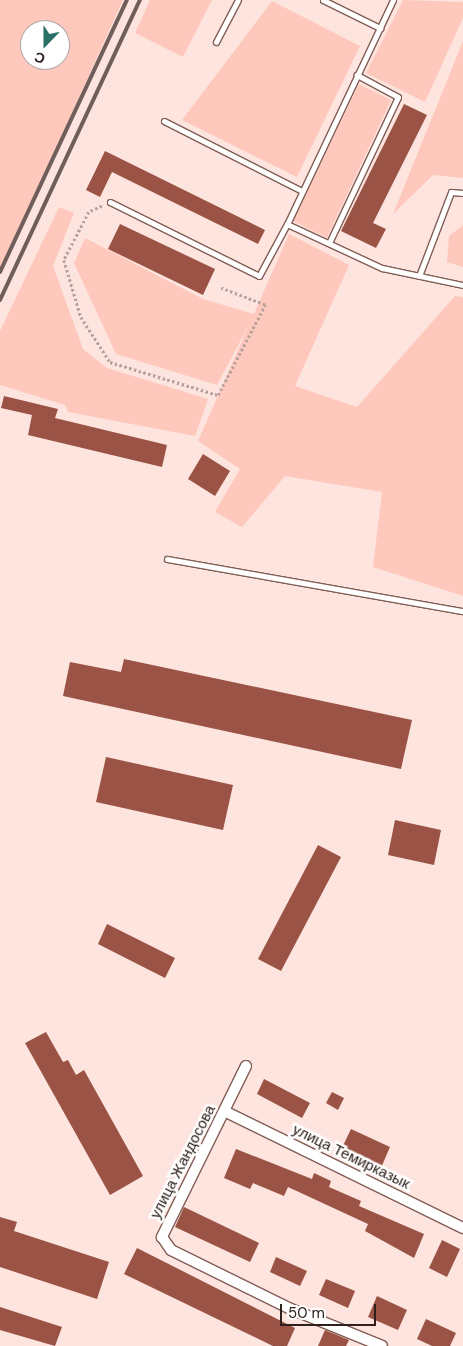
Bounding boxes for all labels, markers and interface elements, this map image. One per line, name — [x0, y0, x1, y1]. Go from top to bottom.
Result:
north arrow — [20, 20, 70, 70]
text: С — [32, 48, 48, 68]
street label: улица Жандосова — [147, 1102, 219, 1222]
street label: улица Темирказык — [289, 1121, 413, 1193]
scale bar — [283, 1294, 379, 1326]
text: 50 m — [288, 1303, 325, 1323]

